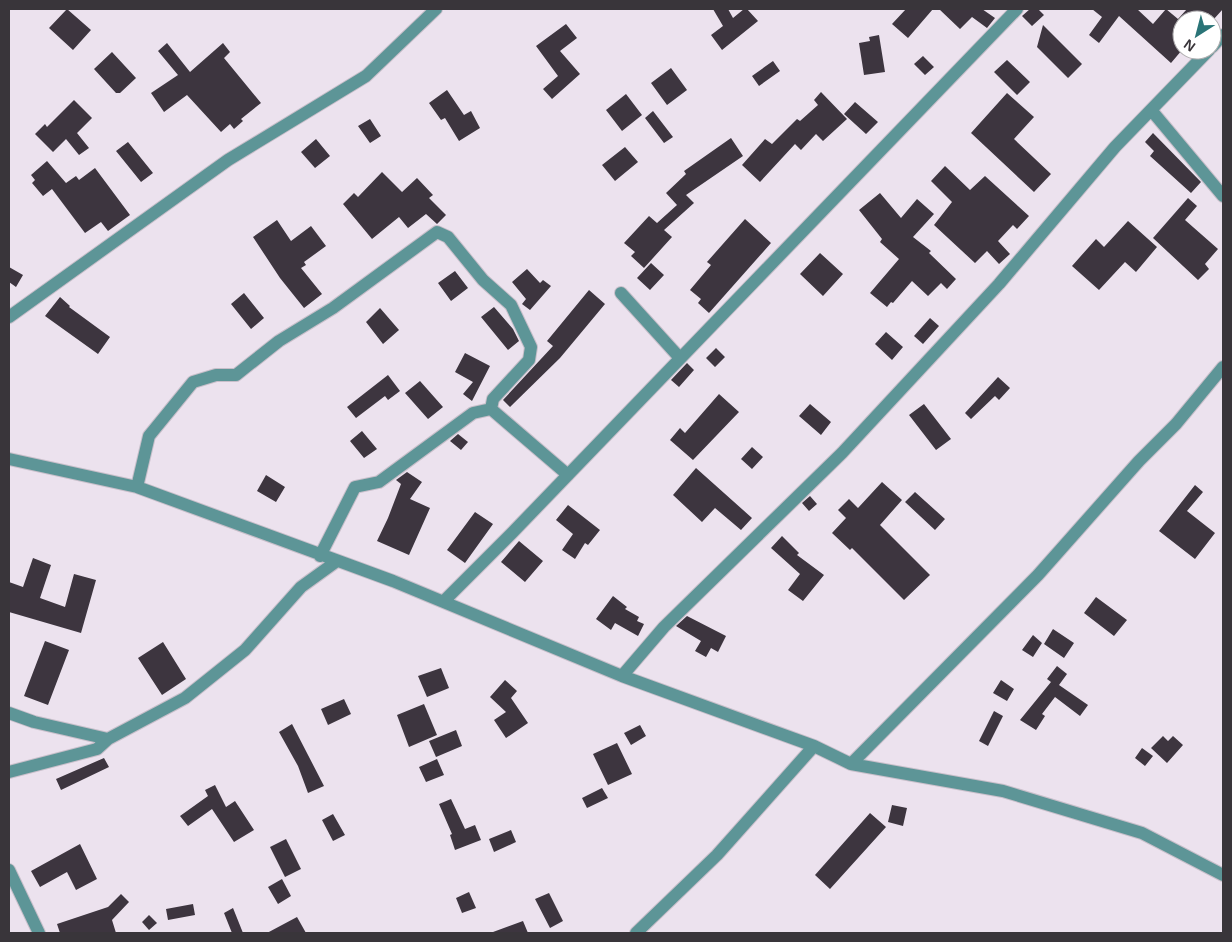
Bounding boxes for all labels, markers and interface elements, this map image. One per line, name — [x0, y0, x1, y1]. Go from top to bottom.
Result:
north arrow — [1172, 10, 1222, 60]
text: N — [1181, 36, 1198, 55]

